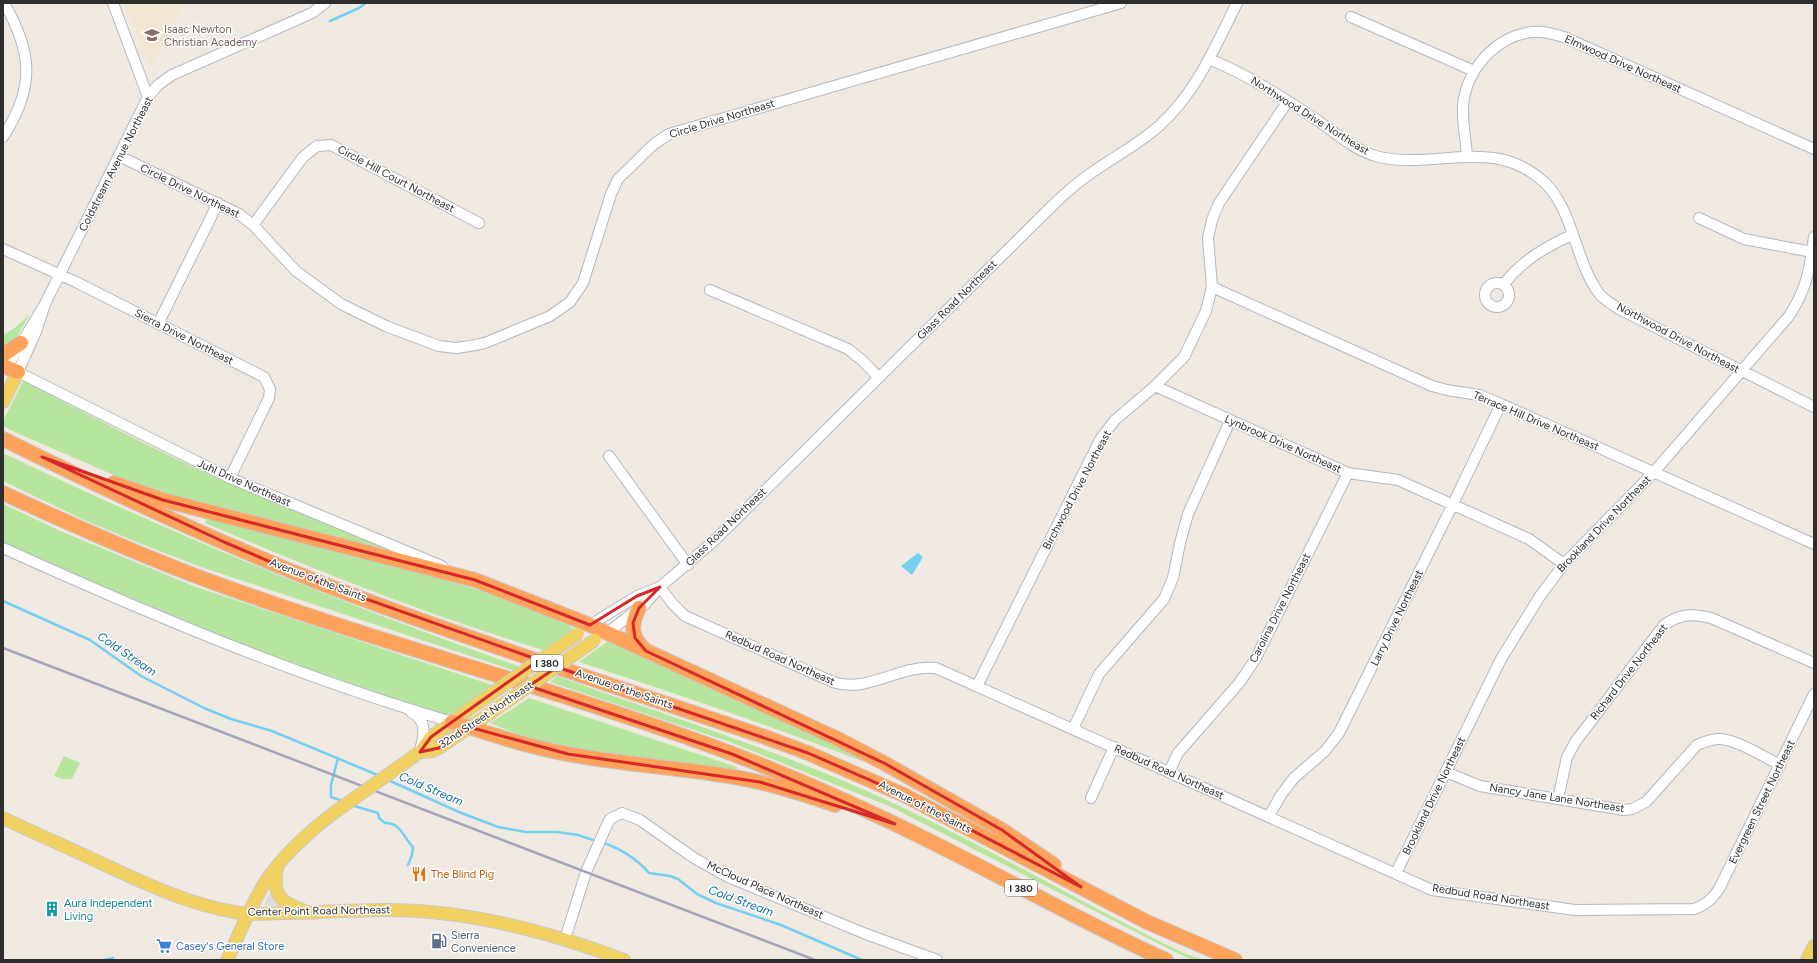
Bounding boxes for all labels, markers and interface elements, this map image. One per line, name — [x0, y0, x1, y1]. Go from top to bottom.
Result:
place label: Isaac Newton Christian Academy — [164, 23, 257, 49]
school or university icon: Isaac Newton Christian Academy — [143, 26, 161, 44]
street label: Elmwood Drive Northeast — [1563, 32, 1683, 96]
street label: Northwood Drive Northeast — [1248, 74, 1372, 158]
street label: Coldstream Avenue Northeast — [76, 94, 156, 234]
street label: Circle Drive Northeast — [668, 97, 776, 141]
street label: Circle Hill Court Northeast — [335, 143, 457, 215]
street label: Circle Drive Northeast — [138, 161, 242, 221]
street label: Glass Road Northeast — [915, 258, 999, 342]
street label: Northwood Drive Northeast — [1614, 300, 1742, 376]
street label: Sierra Drive Northeast — [132, 306, 236, 368]
street label: Terrace Hill Drive Northeast — [1471, 389, 1601, 453]
street label: Lynbrook Drive Northeast — [1223, 412, 1343, 476]
street label: Birchwood Drive Northeast — [1040, 428, 1114, 552]
street label: Juhl Drive Northeast — [195, 457, 293, 509]
street label: Brookland Drive Northeast — [1554, 473, 1654, 575]
street label: Glass Road Northeast — [683, 485, 769, 569]
street label: Carolina Drive Northeast — [1247, 551, 1313, 665]
street label: Avenue of the Saints — [268, 556, 368, 604]
street label: Larry Drive Northeast — [1368, 568, 1426, 668]
street label: Richard Drive Northeast — [1588, 622, 1670, 722]
street label: Redbud Road Northeast — [723, 628, 837, 688]
water label: Cold Stream — [95, 629, 159, 679]
road number: I 380 — [531, 655, 563, 671]
street label: Avenue of the Saints — [573, 666, 675, 712]
street label: 32nd Street Northeast — [436, 679, 536, 751]
street label: Brookland Drive Northeast — [1400, 735, 1468, 857]
street label: Evergreen Street Northeast — [1726, 738, 1798, 866]
street label: Redbud Road Northeast — [1112, 742, 1226, 802]
water label: Cold Stream — [397, 769, 465, 809]
street label: Avenue of the Saints — [876, 778, 974, 836]
street label: Nancy Jane Lane Northeast — [1488, 781, 1626, 815]
street label: McCloud Place Northeast — [705, 858, 825, 922]
restaurant icon: The Blind Pig — [410, 865, 428, 883]
place label: The Blind Pig — [431, 868, 494, 881]
road number: I 380 — [1005, 880, 1037, 896]
street label: Redbud Road Northeast — [1431, 881, 1551, 913]
water label: Cold Stream — [707, 883, 775, 919]
place label: Aura Independent Living — [64, 897, 153, 923]
building icon: Aura Independent Living — [43, 900, 61, 918]
street label: Center Point Road Northeast — [248, 903, 390, 919]
place label: Sierra Convenience — [451, 929, 516, 955]
fuel station icon: Sierra Convenience — [430, 932, 448, 950]
supermarket icon: Casey's General Store — [155, 937, 173, 955]
place label: Casey's General Store — [176, 940, 284, 953]

